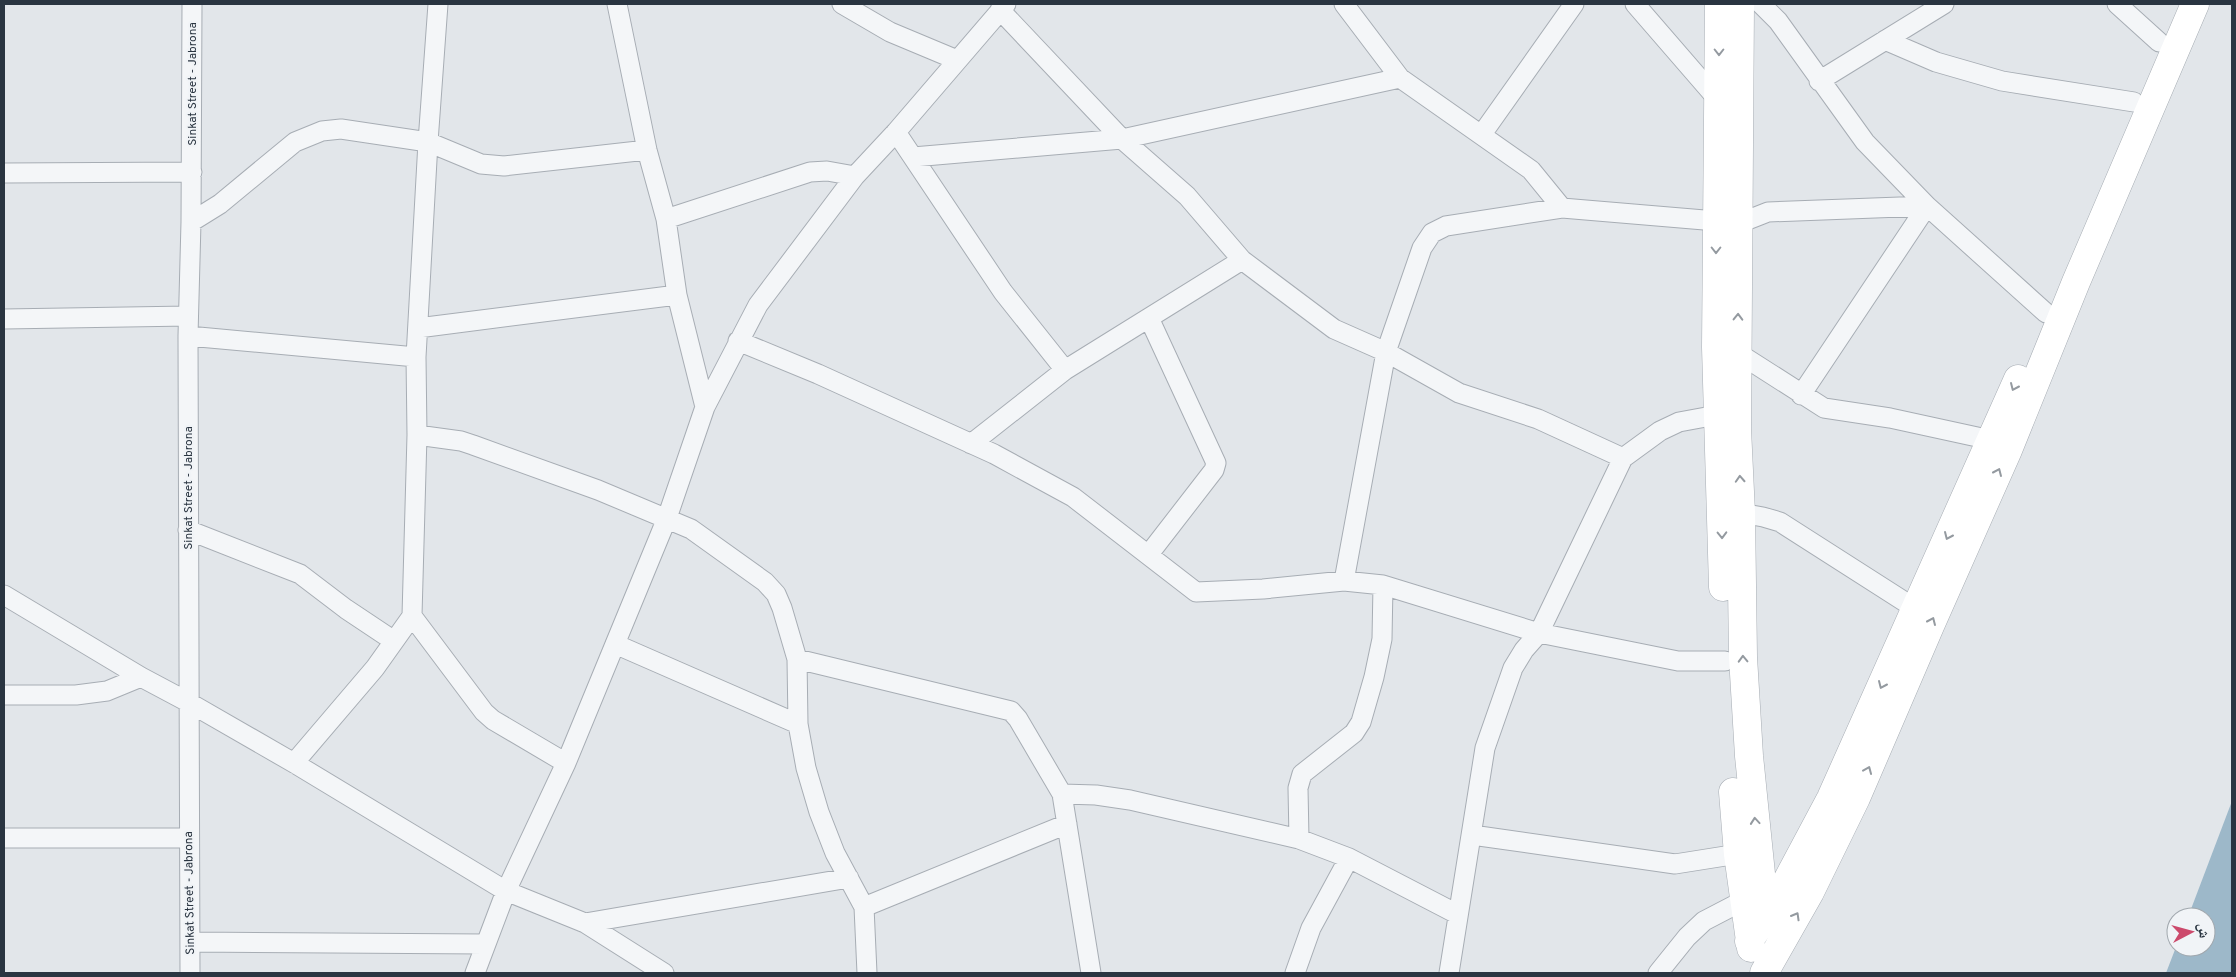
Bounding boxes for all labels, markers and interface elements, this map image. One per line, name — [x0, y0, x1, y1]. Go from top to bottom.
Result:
street label: Sinkat Street - Jabrona — [185, 22, 201, 146]
one-way arrow — [1714, 49, 1724, 57]
one-way arrow — [1711, 246, 1721, 254]
one-way arrow — [1733, 312, 1743, 320]
one-way arrow — [2009, 382, 2020, 391]
street label: Sinkat Street - Jabrona — [181, 426, 197, 550]
one-way arrow — [1992, 468, 2003, 477]
one-way arrow — [1734, 475, 1745, 483]
one-way arrow — [1944, 531, 1955, 540]
one-way arrow — [1717, 532, 1727, 539]
one-way arrow — [1926, 617, 1937, 626]
one-way arrow — [1738, 655, 1748, 662]
one-way arrow — [1878, 680, 1889, 689]
one-way arrow — [1862, 766, 1873, 775]
one-way arrow — [1750, 817, 1761, 825]
street label: Sinkat Street - Jabrona — [181, 831, 199, 955]
north arrow — [2166, 907, 2216, 957]
one-way arrow — [1790, 912, 1800, 921]
text: ش — [2193, 923, 2212, 939]

